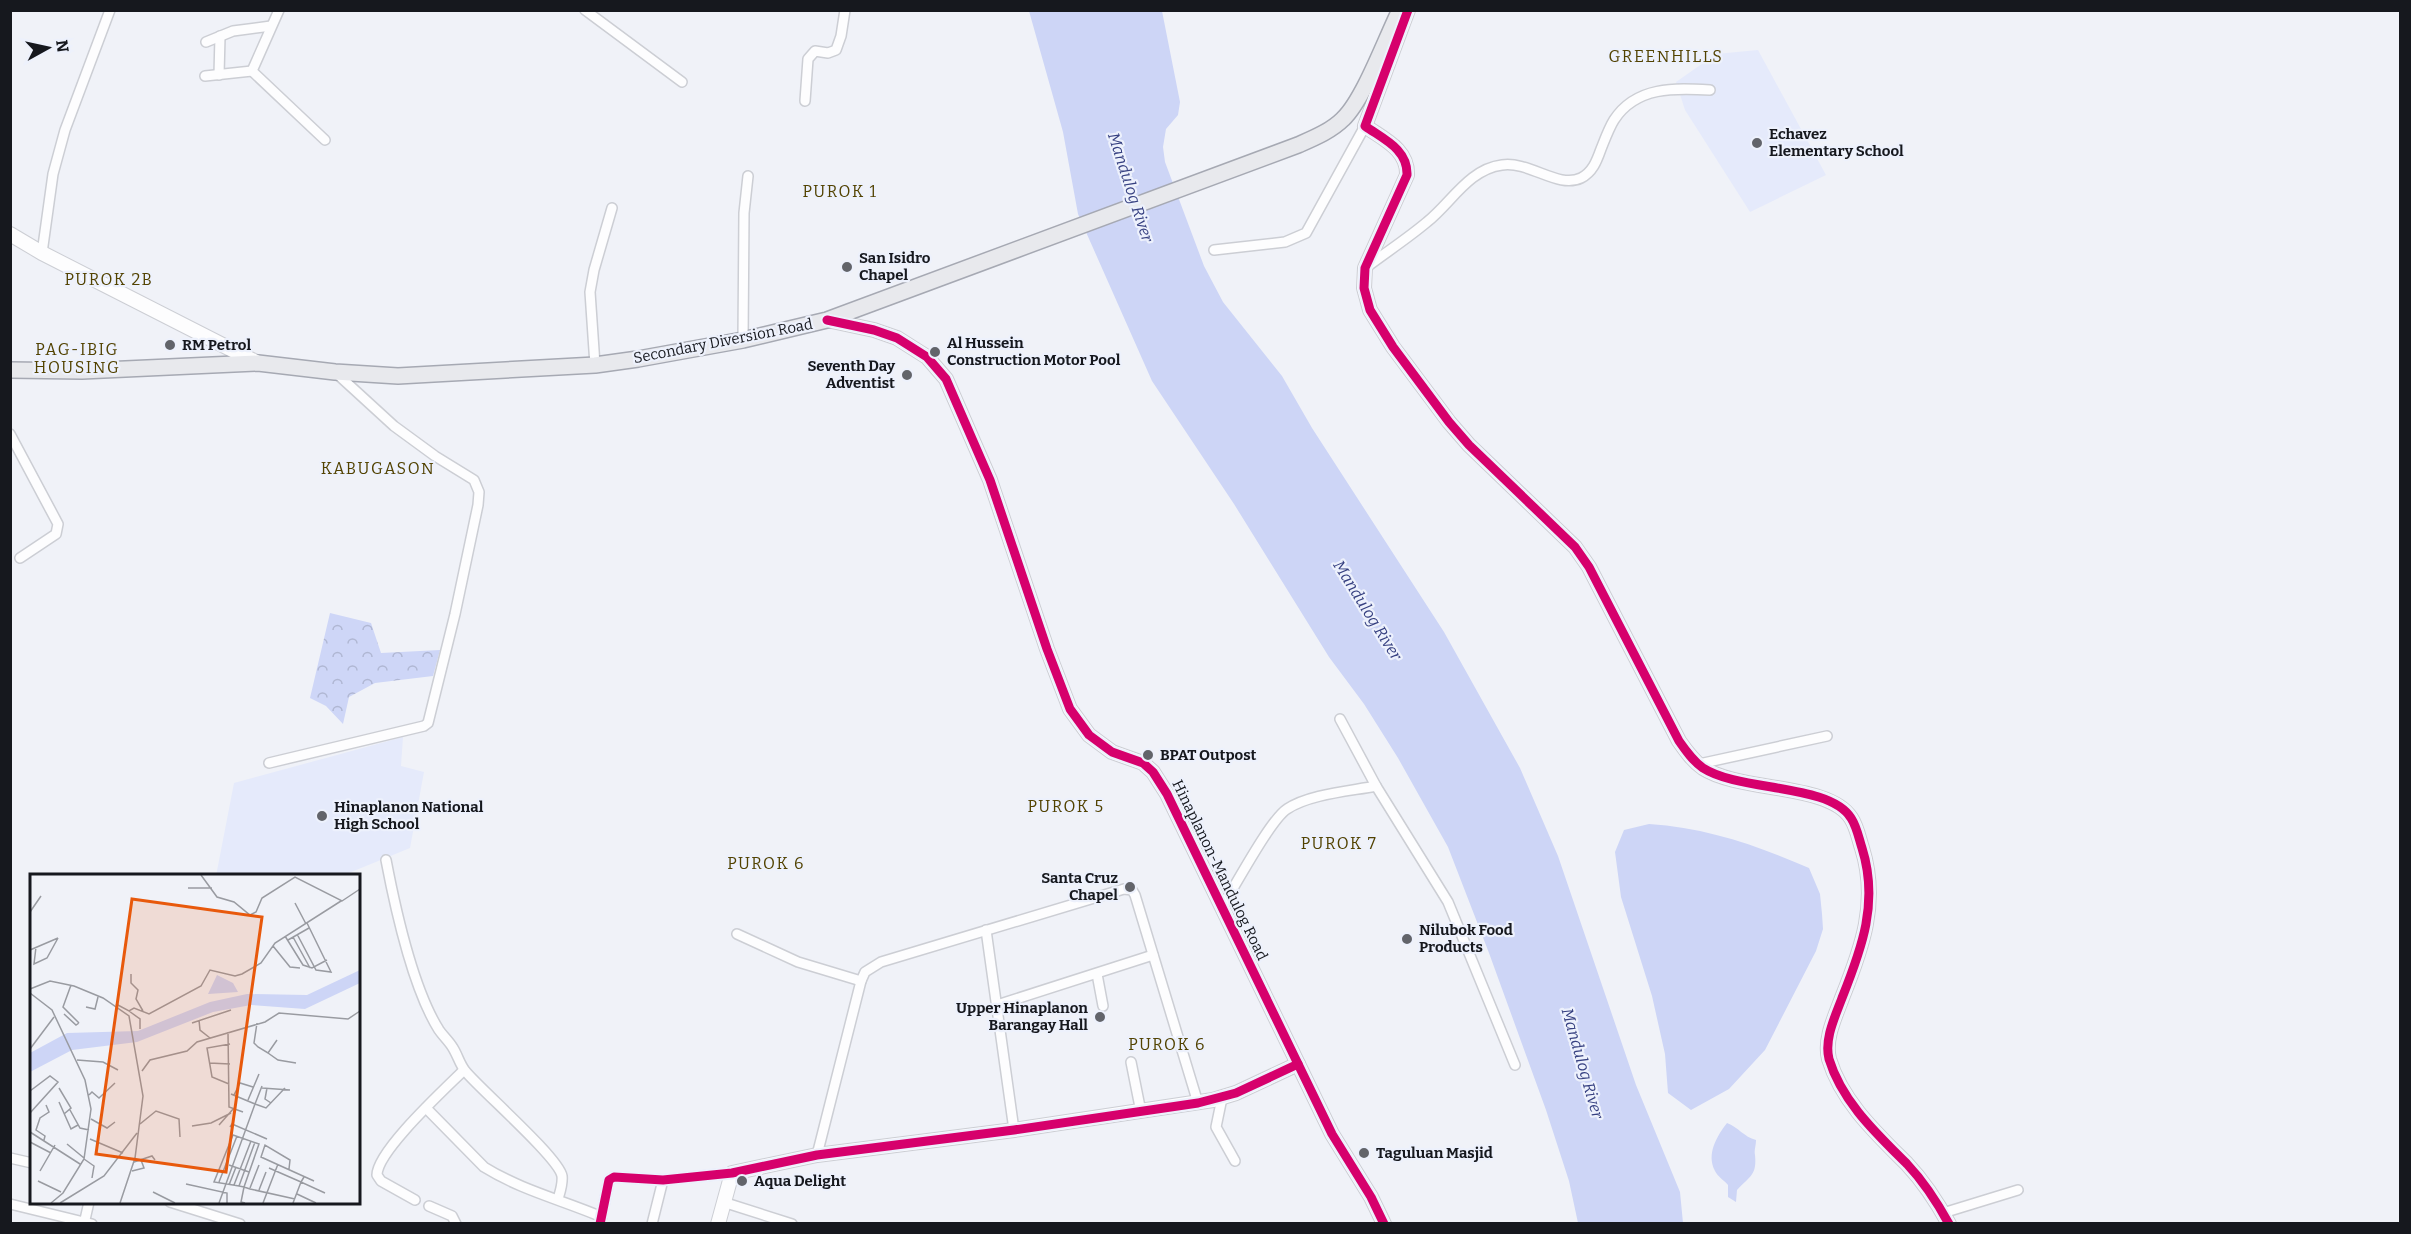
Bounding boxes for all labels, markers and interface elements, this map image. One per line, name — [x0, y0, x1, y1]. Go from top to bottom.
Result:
north arrow — [18, 18, 78, 78]
text: N — [52, 39, 73, 53]
district label: GREENHILLS — [1609, 47, 1723, 66]
place label: Echavez Elementary School — [1769, 125, 1904, 160]
water label: Mandulog River — [1104, 130, 1158, 246]
marker: Echavez Elementary School — [1750, 136, 1764, 150]
district label: PUROK 1 — [803, 182, 877, 201]
place label: San Isidro Chapel — [859, 249, 931, 284]
marker: San Isidro Chapel — [840, 260, 854, 274]
district label: PUROK 2B — [65, 270, 153, 289]
street label: Secondary Diversion Road — [632, 315, 814, 367]
place label: Al Hussein Construction Motor Pool — [947, 334, 1121, 369]
place label: RM Petrol — [182, 336, 251, 354]
marker: RM Petrol — [163, 338, 177, 352]
district label: PAG-IBIG HOUSING — [34, 340, 120, 377]
marker: Al Hussein Construction Motor Pool — [928, 345, 942, 359]
place label: Seventh Day Adventist — [807, 357, 896, 392]
marker: Seventh Day Adventist — [900, 368, 914, 382]
district label: KABUGASON — [321, 459, 435, 478]
water label: Mandulog River — [1329, 557, 1407, 665]
place label: BPAT Outpost — [1160, 746, 1257, 764]
marker: BPAT Outpost — [1141, 748, 1155, 762]
street label: Hinaplanon-Mandulog Road — [1168, 777, 1272, 963]
district label: PUROK 5 — [1028, 797, 1104, 816]
place label: Hinaplanon National High School — [334, 798, 484, 833]
marker: Hinaplanon National High School — [315, 809, 329, 823]
district label: PUROK 7 — [1301, 834, 1377, 853]
district label: PUROK 6 — [727, 854, 805, 873]
place label: Santa Cruz Chapel — [1041, 869, 1118, 904]
inset map — [30, 874, 360, 1204]
marker: Santa Cruz Chapel — [1123, 880, 1137, 894]
place label: Nilubok Food Products — [1419, 921, 1513, 956]
marker: Nilubok Food Products — [1400, 932, 1414, 946]
place label: Upper Hinaplanon Barangay Hall — [956, 999, 1088, 1034]
water label: Mandulog River — [1558, 1006, 1608, 1122]
marker: Upper Hinaplanon Barangay Hall — [1093, 1010, 1107, 1024]
district label: PUROK 6 — [1128, 1035, 1206, 1054]
place label: Taguluan Masjid — [1376, 1144, 1493, 1162]
marker: Taguluan Masjid — [1357, 1146, 1371, 1160]
place label: Aqua Delight — [754, 1172, 846, 1190]
marker: Aqua Delight — [735, 1174, 749, 1188]

